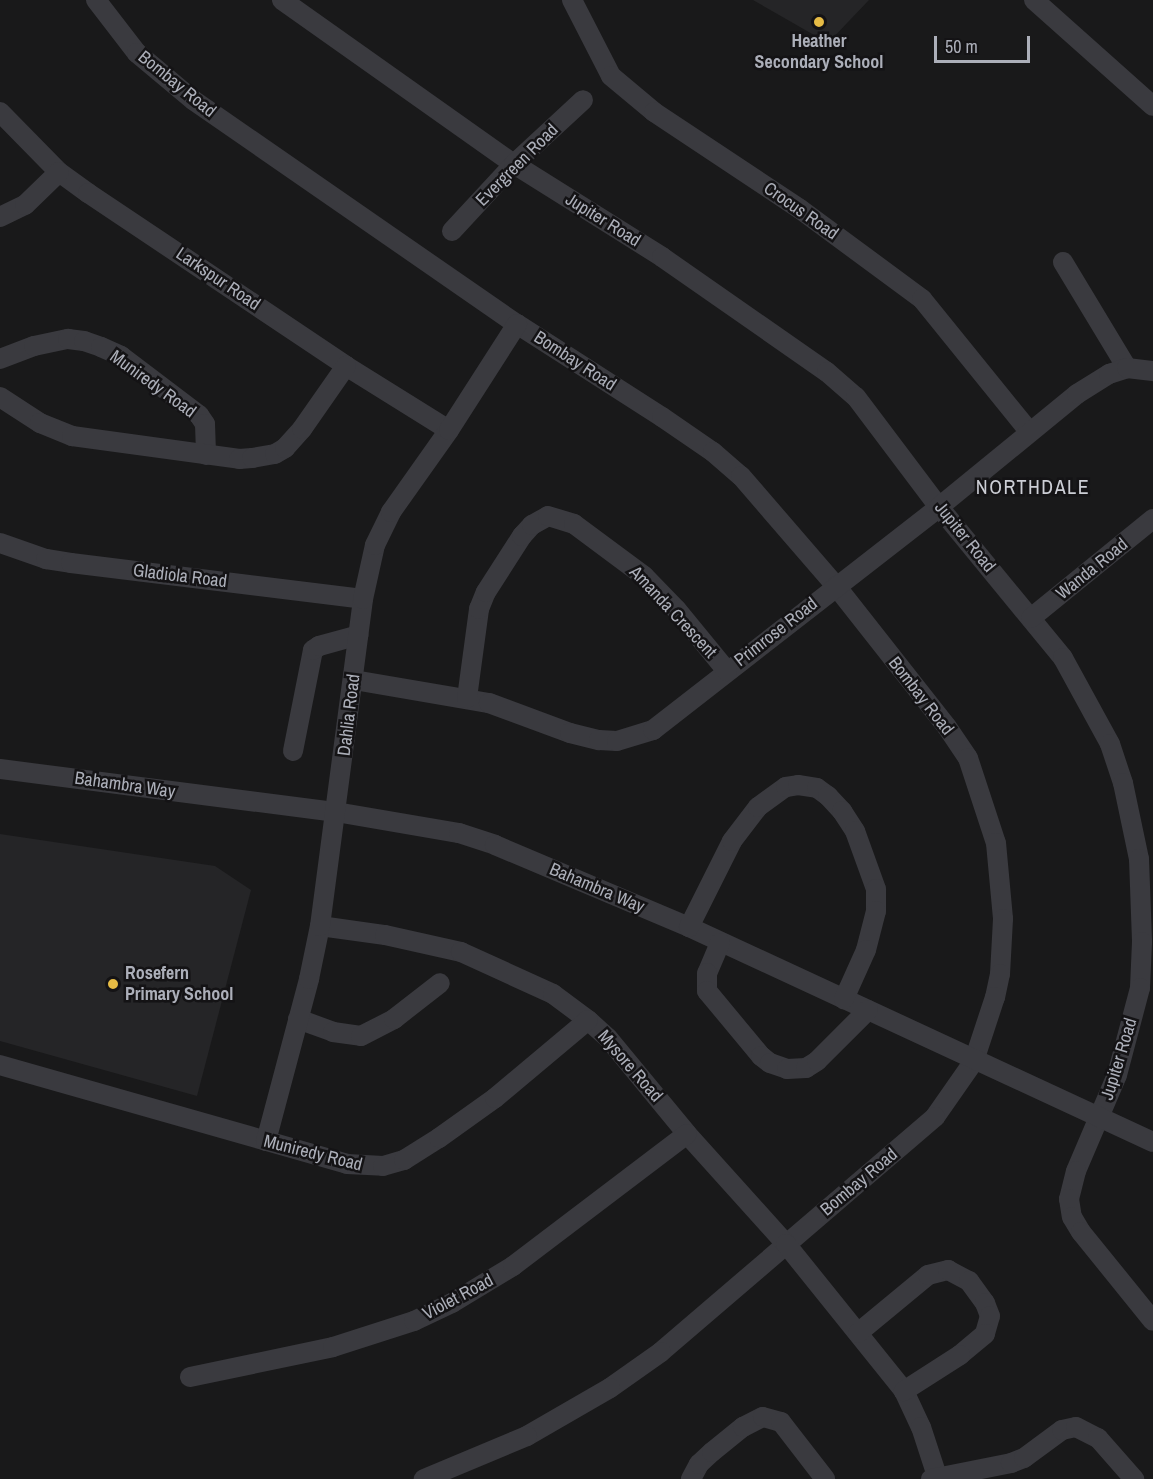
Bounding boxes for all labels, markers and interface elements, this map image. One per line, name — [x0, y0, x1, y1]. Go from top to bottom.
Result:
marker: Heather Secondary School — [812, 15, 826, 29]
scale bar — [937, 24, 1033, 62]
place label: Heather Secondary School — [755, 31, 883, 74]
text: 50 m — [945, 34, 978, 59]
street label: Bombay Road — [134, 46, 220, 122]
street label: Evergreen Road — [471, 119, 563, 211]
street label: Crocus Road — [760, 177, 842, 245]
street label: Jupiter Road — [561, 188, 645, 252]
street label: Larkspur Road — [172, 243, 264, 315]
street label: Bombay Road — [530, 326, 620, 396]
street label: Muniredy Road — [106, 346, 200, 422]
district label: NORTHDALE — [976, 474, 1090, 498]
street label: Jupiter Road — [930, 497, 1000, 577]
street label: Wanda Road — [1052, 534, 1132, 604]
street label: Gladiola Road — [132, 560, 228, 592]
street label: Amanda Crescent — [625, 561, 721, 663]
street label: Primrose Road — [730, 593, 822, 671]
street label: Bombay Road — [884, 653, 958, 739]
street label: Dahlia Road — [333, 673, 365, 757]
street label: Bahambra Way — [73, 767, 177, 803]
street label: Bahambra Way — [546, 858, 648, 918]
place label: Rosefern Primary School — [125, 963, 233, 1006]
marker: Rosefern Primary School — [106, 977, 120, 991]
street label: Jupiter Road — [1096, 1015, 1142, 1103]
street label: Mysore Road — [593, 1026, 667, 1106]
street label: Muniredy Road — [261, 1130, 365, 1176]
street label: Bombay Road — [816, 1144, 902, 1220]
street label: Violet Road — [419, 1269, 497, 1325]

